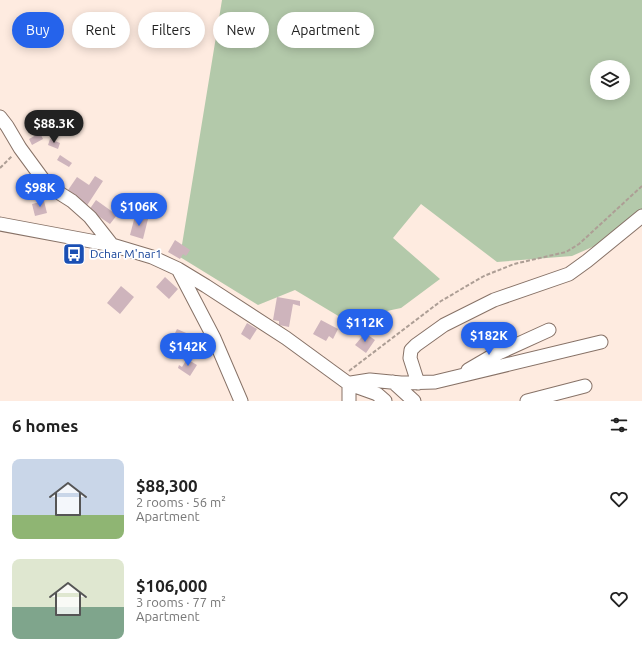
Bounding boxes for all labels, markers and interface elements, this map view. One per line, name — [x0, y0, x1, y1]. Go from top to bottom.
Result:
chip: Buy — [12, 12, 64, 48]
chip: Rent — [72, 12, 130, 48]
chip: Filters — [138, 12, 205, 48]
chip: New — [213, 12, 269, 48]
chip: Apartment — [277, 12, 374, 48]
map controls — [590, 60, 630, 100]
button: layers — [590, 60, 630, 100]
pin: $88.3K — [21, 110, 87, 144]
text: $88.3K — [33, 116, 75, 130]
pin: $98K — [16, 174, 64, 208]
text: $98K — [25, 180, 55, 194]
pin: $106K — [111, 193, 167, 227]
text: $106K — [120, 199, 158, 213]
bus stop icon: Dchar M'nar1 — [61, 241, 87, 267]
place label: Dchar M'nar1 — [90, 247, 162, 260]
pin: $112K — [337, 309, 393, 343]
text: $112K — [346, 315, 384, 329]
pin: $182K — [461, 322, 517, 356]
text: $182K — [470, 328, 508, 342]
pin: $142K — [160, 333, 216, 367]
text: $142K — [169, 339, 207, 353]
icon: filters — [608, 414, 630, 436]
text: 6 homes — [12, 416, 78, 435]
icon: home — [44, 475, 92, 523]
text: $88,300 — [136, 476, 198, 495]
icon: heart — [608, 488, 630, 510]
text: 2 rooms · 56 m² — [136, 495, 226, 509]
text: Apartment — [136, 509, 200, 523]
icon: home — [44, 575, 92, 623]
text: $106,000 — [136, 576, 207, 595]
icon: heart — [608, 588, 630, 610]
text: 3 rooms · 77 m² — [136, 595, 226, 609]
text: Apartment — [136, 609, 200, 623]

